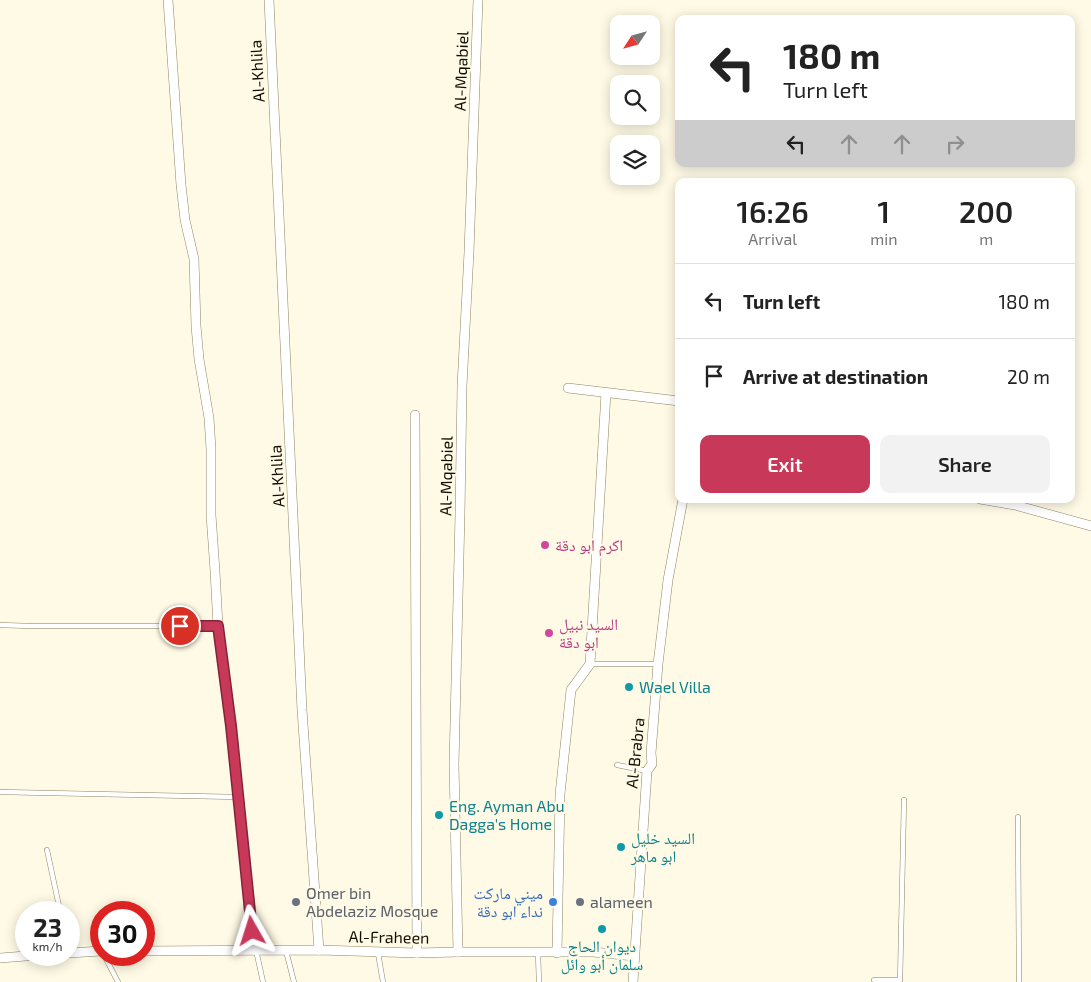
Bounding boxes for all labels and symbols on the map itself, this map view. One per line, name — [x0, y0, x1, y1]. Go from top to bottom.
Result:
north arrow — [610, 15, 660, 65]
street label: Al-Mqabiel — [450, 30, 471, 111]
street label: Al-Khlila — [245, 39, 268, 103]
street label: Al-Mqabiel — [435, 436, 456, 516]
street label: Al-Khlila — [265, 444, 288, 508]
place label: اكرم ابو دقة — [555, 535, 623, 556]
marker: اكرم ابو دقة — [539, 539, 551, 551]
pin — [159, 605, 201, 647]
place label: السيد نبيل ابو دقة — [559, 614, 618, 652]
marker: السيد نبيل ابو دقة — [543, 627, 555, 639]
place label: Wael Villa — [639, 677, 711, 696]
marker: Wael Villa — [623, 681, 635, 693]
street label: Al-Brabra — [621, 717, 648, 789]
place label: Eng. Ayman Abu Dagga's Home — [449, 796, 565, 833]
marker: Eng. Ayman Abu Dagga's Home — [433, 809, 445, 821]
place label: السيد خليل ابو ماهر — [630, 828, 695, 866]
marker: السيد خليل ابو ماهر — [615, 841, 627, 853]
place label: Omer bin Abdelaziz Mosque — [306, 883, 438, 920]
place label: ميني ماركت نداء ابو دقة — [473, 883, 543, 921]
place label: alameen — [590, 892, 653, 911]
marker: Omer bin Abdelaziz Mosque — [290, 896, 302, 908]
marker: ميني ماركت نداء ابو دقة — [547, 896, 559, 908]
marker: alameen — [574, 896, 586, 908]
speed limit sign: 30 — [90, 901, 155, 966]
position arrow — [225, 904, 277, 956]
marker: ديوان الحاج سلمان أبو وائل — [596, 923, 608, 935]
street label: Al-Fraheen — [348, 926, 430, 947]
place label: ديوان الحاج سلمان أبو وائل — [561, 936, 643, 975]

